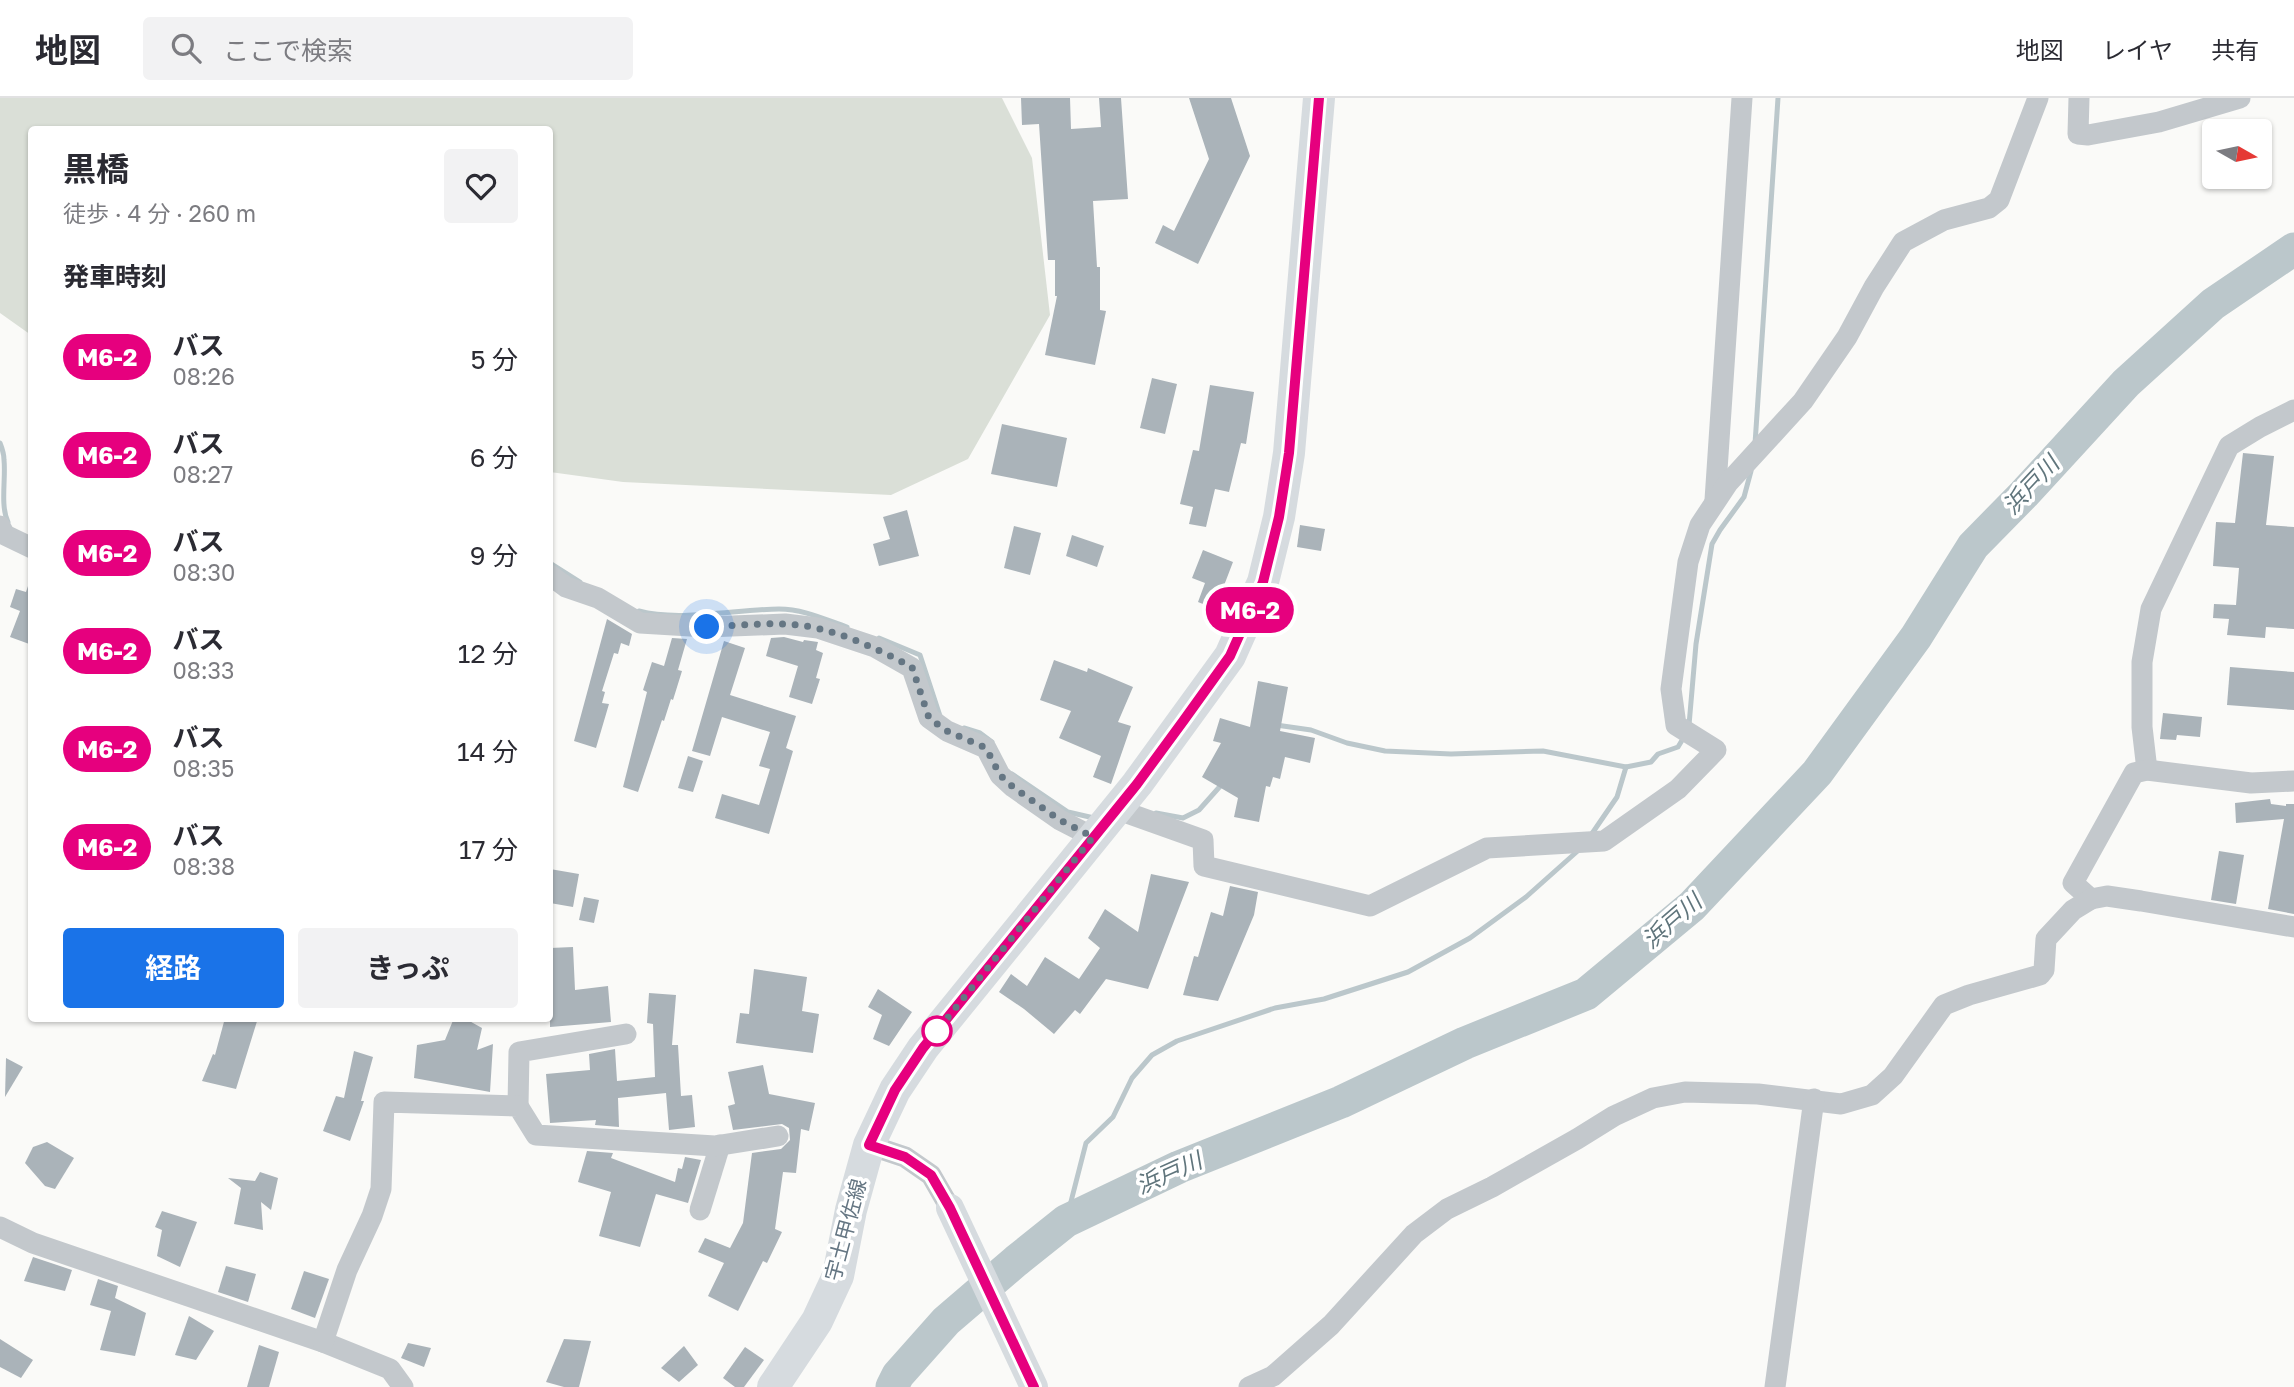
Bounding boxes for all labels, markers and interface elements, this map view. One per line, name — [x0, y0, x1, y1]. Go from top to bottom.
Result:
search box — [143, 17, 633, 80]
icon: search — [167, 29, 205, 67]
text: 地図 — [35, 30, 101, 69]
text: ここで検索 — [223, 35, 353, 66]
text: 地図 — [2016, 35, 2064, 64]
text: レイヤ — [2102, 35, 2173, 64]
text: 共有 — [2211, 35, 2259, 64]
north arrow — [2202, 119, 2272, 189]
map controls — [2202, 119, 2272, 189]
text: 黒橋 — [63, 149, 129, 188]
button: heart — [444, 149, 518, 223]
text: 徒歩 · 4 分 · 260 m — [63, 199, 256, 227]
text: 発車時刻 — [63, 261, 167, 292]
text: バス — [172, 330, 224, 361]
text: M6-2 — [77, 342, 137, 371]
text: 5 分 — [470, 344, 518, 375]
text: 08:26 — [172, 362, 235, 390]
text: バス — [172, 428, 224, 459]
text: M6-2 — [77, 440, 137, 469]
text: 6 分 — [470, 442, 518, 473]
water label: 浜戸川 — [1997, 447, 2066, 519]
text: 08:27 — [172, 460, 233, 488]
text: バス — [172, 526, 224, 557]
text: M6-2 — [77, 538, 137, 567]
text: 9 分 — [470, 540, 518, 571]
text: 08:30 — [172, 558, 235, 586]
line badge: M6-2 — [1201, 587, 1299, 633]
text: M6-2 — [1220, 595, 1280, 624]
your location — [689, 609, 724, 644]
text: バス — [172, 624, 224, 655]
text: M6-2 — [77, 636, 137, 665]
text: 12 分 — [458, 638, 518, 669]
text: 08:33 — [172, 656, 234, 684]
text: バス — [172, 722, 224, 753]
text: M6-2 — [77, 734, 137, 763]
text: 14 分 — [457, 736, 518, 767]
text: 08:35 — [172, 754, 234, 782]
text: バス — [172, 820, 224, 851]
text: M6-2 — [77, 832, 137, 861]
text: 17 分 — [459, 834, 518, 865]
text: 08:38 — [172, 852, 235, 880]
water label: 浜戸川 — [1636, 885, 1709, 953]
button: 経路 — [63, 928, 284, 1008]
button: きっぷ — [298, 928, 518, 1008]
unlabelled marker — [922, 1016, 952, 1046]
water label: 浜戸川 — [1131, 1144, 1209, 1199]
street label: 宇土甲佐線 — [819, 1176, 871, 1284]

